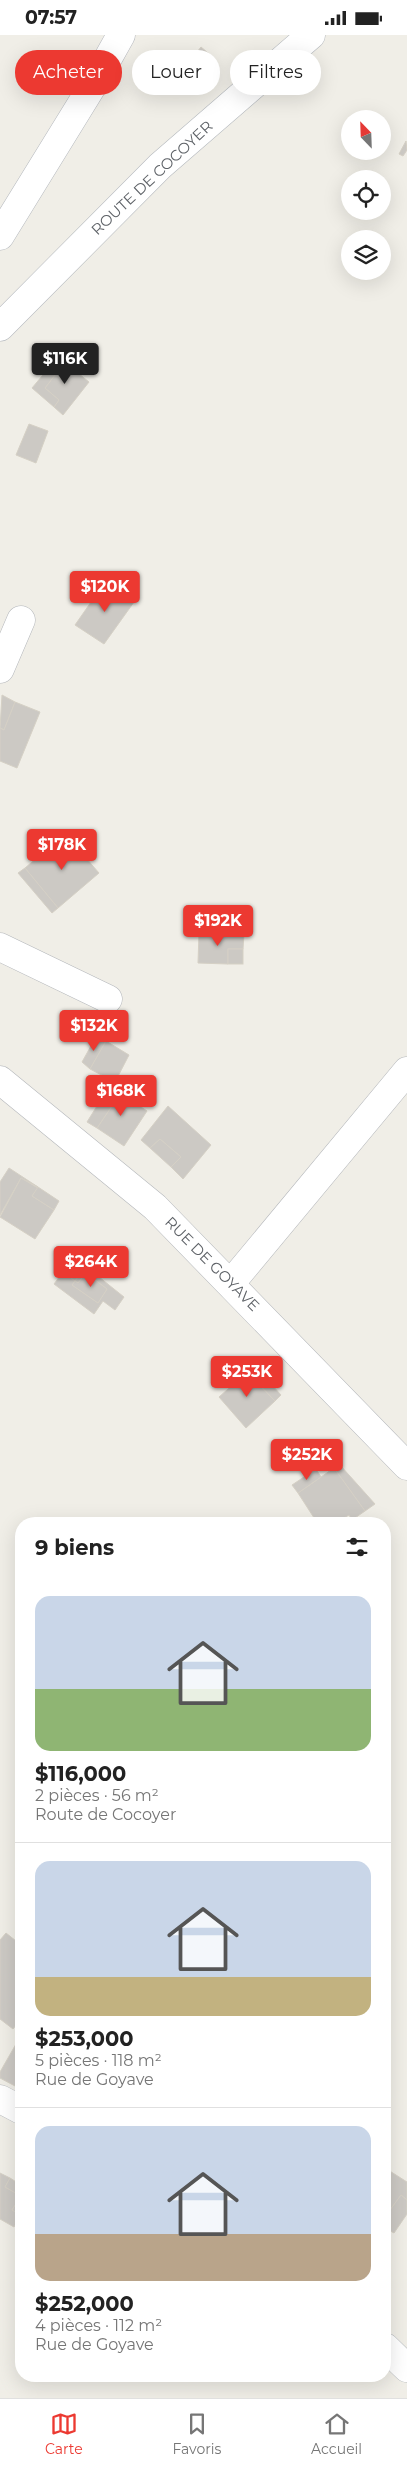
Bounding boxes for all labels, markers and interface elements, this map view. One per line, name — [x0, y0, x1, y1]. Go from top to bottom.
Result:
text: 07:57 — [25, 6, 77, 29]
chip: Acheter — [15, 50, 122, 95]
chip: Louer — [132, 50, 220, 95]
chip: Filtres — [230, 50, 321, 95]
north arrow — [341, 110, 391, 160]
map controls — [341, 110, 391, 280]
street label: ROUTE DE COCOYER — [87, 116, 216, 239]
button: locate — [341, 170, 391, 220]
button: layers — [341, 230, 391, 280]
pin: $116K — [30, 343, 100, 385]
text: $116K — [43, 349, 87, 368]
pin: $120K — [70, 571, 140, 613]
text: $120K — [81, 577, 129, 596]
pin: $178K — [27, 829, 97, 871]
text: $178K — [38, 835, 86, 854]
pin: $192K — [183, 905, 253, 947]
text: $192K — [194, 911, 242, 930]
pin: $132K — [59, 1009, 129, 1052]
text: $132K — [71, 1016, 118, 1035]
pin: $168K — [86, 1075, 156, 1117]
text: $168K — [97, 1081, 145, 1100]
street label: RUE DE GOYAVE — [161, 1212, 264, 1315]
pin: $264K — [56, 1245, 126, 1288]
text: $264K — [65, 1252, 117, 1271]
pin: $253K — [212, 1355, 282, 1398]
text: $253K — [222, 1362, 272, 1381]
pin: $252K — [272, 1439, 342, 1481]
text: $252K — [282, 1445, 332, 1464]
icon: filters — [343, 1533, 371, 1561]
text: 9 biens — [35, 1535, 114, 1560]
icon: home — [158, 1628, 248, 1718]
text: $116,000 — [35, 1761, 126, 1786]
text: 2 pièces · 56 m² — [35, 1786, 159, 1805]
text: Route de Cocoyer — [35, 1805, 176, 1824]
icon: home — [158, 1894, 248, 1984]
text: $253,000 — [35, 2026, 134, 2051]
text: 5 pièces · 118 m² — [35, 2051, 162, 2070]
text: Rue de Goyave — [35, 2070, 154, 2089]
icon: home — [158, 2159, 248, 2249]
text: $252,000 — [35, 2291, 134, 2316]
text: 4 pièces · 112 m² — [35, 2316, 162, 2335]
text: Rue de Goyave — [35, 2335, 154, 2354]
tab: Carte — [45, 2410, 83, 2458]
tab: Favoris — [172, 2410, 221, 2458]
tab: Accueil — [311, 2410, 362, 2458]

